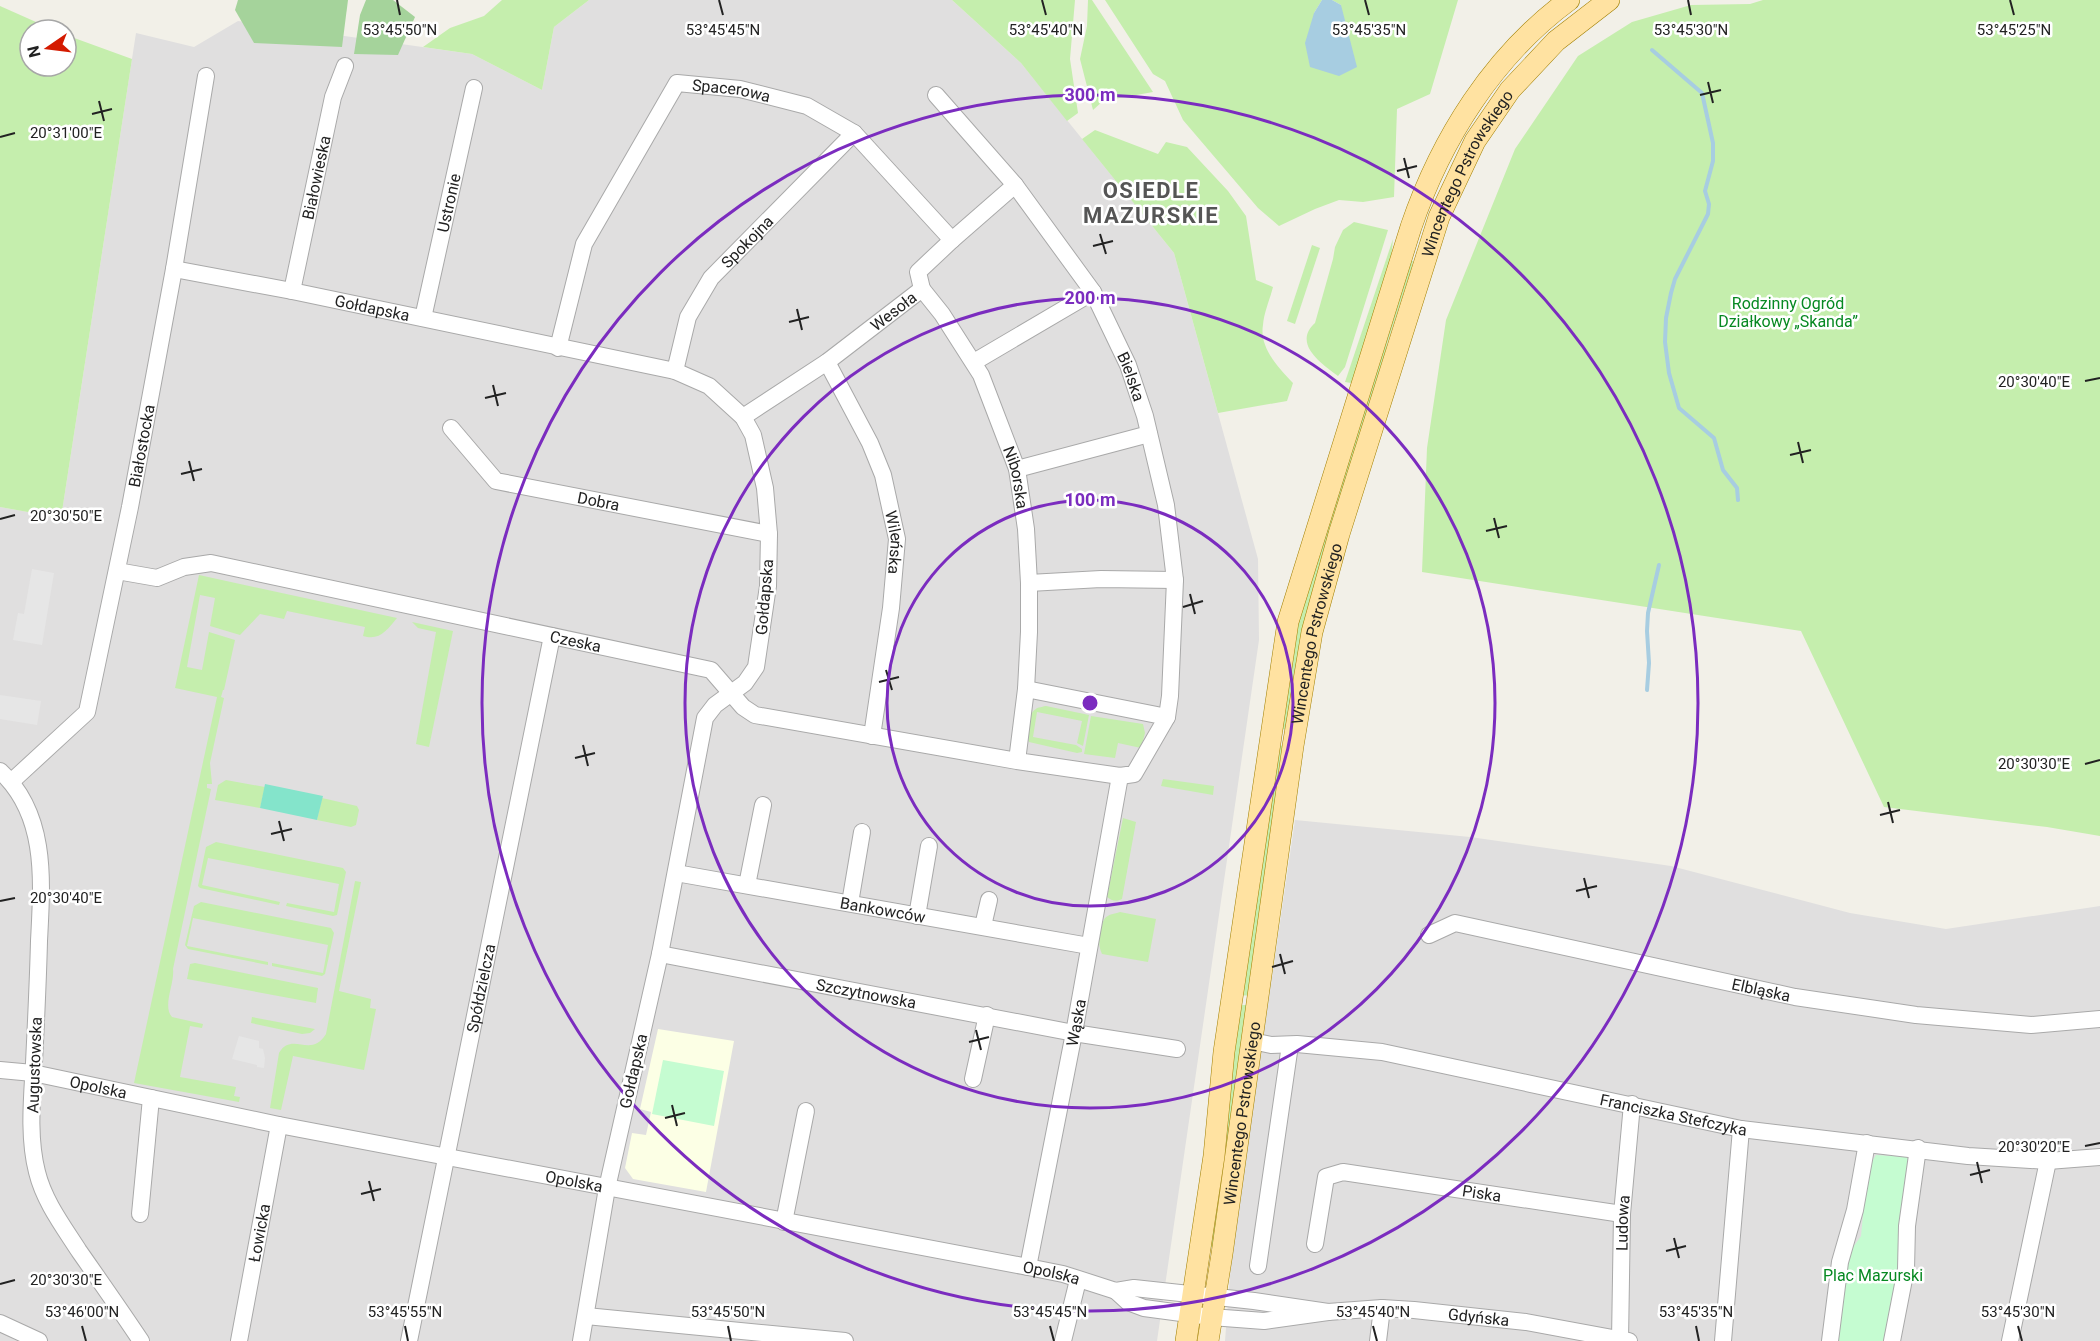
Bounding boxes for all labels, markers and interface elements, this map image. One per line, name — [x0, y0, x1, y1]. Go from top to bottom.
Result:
north arrow — [18, 18, 78, 78]
text: 53°45'50"N — [363, 21, 437, 39]
text: 53°45'45"N — [686, 21, 760, 39]
text: 53°45'40"N — [1009, 21, 1083, 39]
text: 53°45'35"N — [1332, 21, 1406, 39]
text: 53°45'30"N — [1654, 21, 1728, 39]
text: 53°45'25"N — [1977, 21, 2051, 39]
text: N — [23, 44, 45, 59]
street label: Spacerowa — [691, 75, 772, 106]
text: 300 m — [1064, 84, 1116, 105]
street label: Wincentego Pstrowskiego — [1418, 87, 1517, 259]
text: 20°31'00"E — [30, 124, 103, 142]
street label: Białowieska — [298, 134, 335, 221]
street label: Ustronie — [433, 172, 465, 234]
district label: OSIEDLE MAZURSKIE — [1083, 178, 1219, 228]
street label: Spokojna — [717, 212, 777, 272]
text: 200 m — [1064, 287, 1116, 308]
street label: Wesoła — [867, 288, 920, 335]
street label: Gołdapska — [333, 291, 411, 325]
park label: Rodzinny Ogród Działkowy „Skanda” — [1718, 294, 1858, 331]
street label: Bielska — [1113, 349, 1148, 404]
text: 20°30'40"E — [1998, 373, 2071, 391]
street label: Białostocka — [125, 403, 159, 489]
street label: Niborska — [999, 443, 1032, 510]
street label: Dobra — [576, 488, 621, 515]
text: 100 m — [1064, 489, 1116, 510]
text: 20°30'50"E — [30, 507, 103, 525]
street label: Wileńska — [881, 509, 906, 575]
street label: Wincentego Pstrowskiego — [1288, 541, 1346, 726]
street label: Gołdapska — [752, 558, 777, 636]
street label: Czeska — [548, 627, 603, 656]
centre of rings — [1080, 693, 1100, 713]
text: 20°30'30"E — [1998, 755, 2071, 773]
text: 20°30'40"E — [30, 889, 103, 907]
street label: Bankowców — [839, 893, 927, 927]
street label: Spółdzielcza — [463, 942, 499, 1034]
street label: Szczytnowska — [815, 975, 918, 1013]
street label: Elbląska — [1730, 975, 1792, 1006]
street label: Wąska — [1063, 998, 1090, 1048]
street label: Augustowska — [23, 1016, 46, 1114]
street label: Wincentego Pstrowskiego — [1220, 1020, 1264, 1207]
street label: Gołdapska — [616, 1032, 651, 1110]
street label: Opolska — [68, 1072, 129, 1103]
street label: Franciszka Stefczyka — [1598, 1090, 1748, 1140]
text: 20°30'20"E — [1998, 1138, 2071, 1156]
street label: Opolska — [544, 1167, 604, 1196]
street label: Piska — [1461, 1181, 1502, 1206]
street label: Ludowa — [1612, 1194, 1634, 1251]
street label: Łowicka — [245, 1202, 274, 1264]
street label: Opolska — [1021, 1257, 1082, 1289]
park label: Plac Mazurski — [1823, 1266, 1923, 1285]
text: 20°30'30"E — [30, 1271, 103, 1289]
text: 53°46'00"N — [45, 1303, 119, 1321]
text: 53°45'55"N — [368, 1303, 442, 1321]
text: 53°45'50"N — [691, 1303, 765, 1321]
text: 53°45'45"N — [1013, 1303, 1087, 1321]
text: 53°45'40"N — [1336, 1303, 1410, 1321]
text: 53°45'35"N — [1659, 1303, 1733, 1321]
text: 53°45'30"N — [1981, 1303, 2055, 1321]
street label: Gdyńska — [1447, 1305, 1510, 1330]

